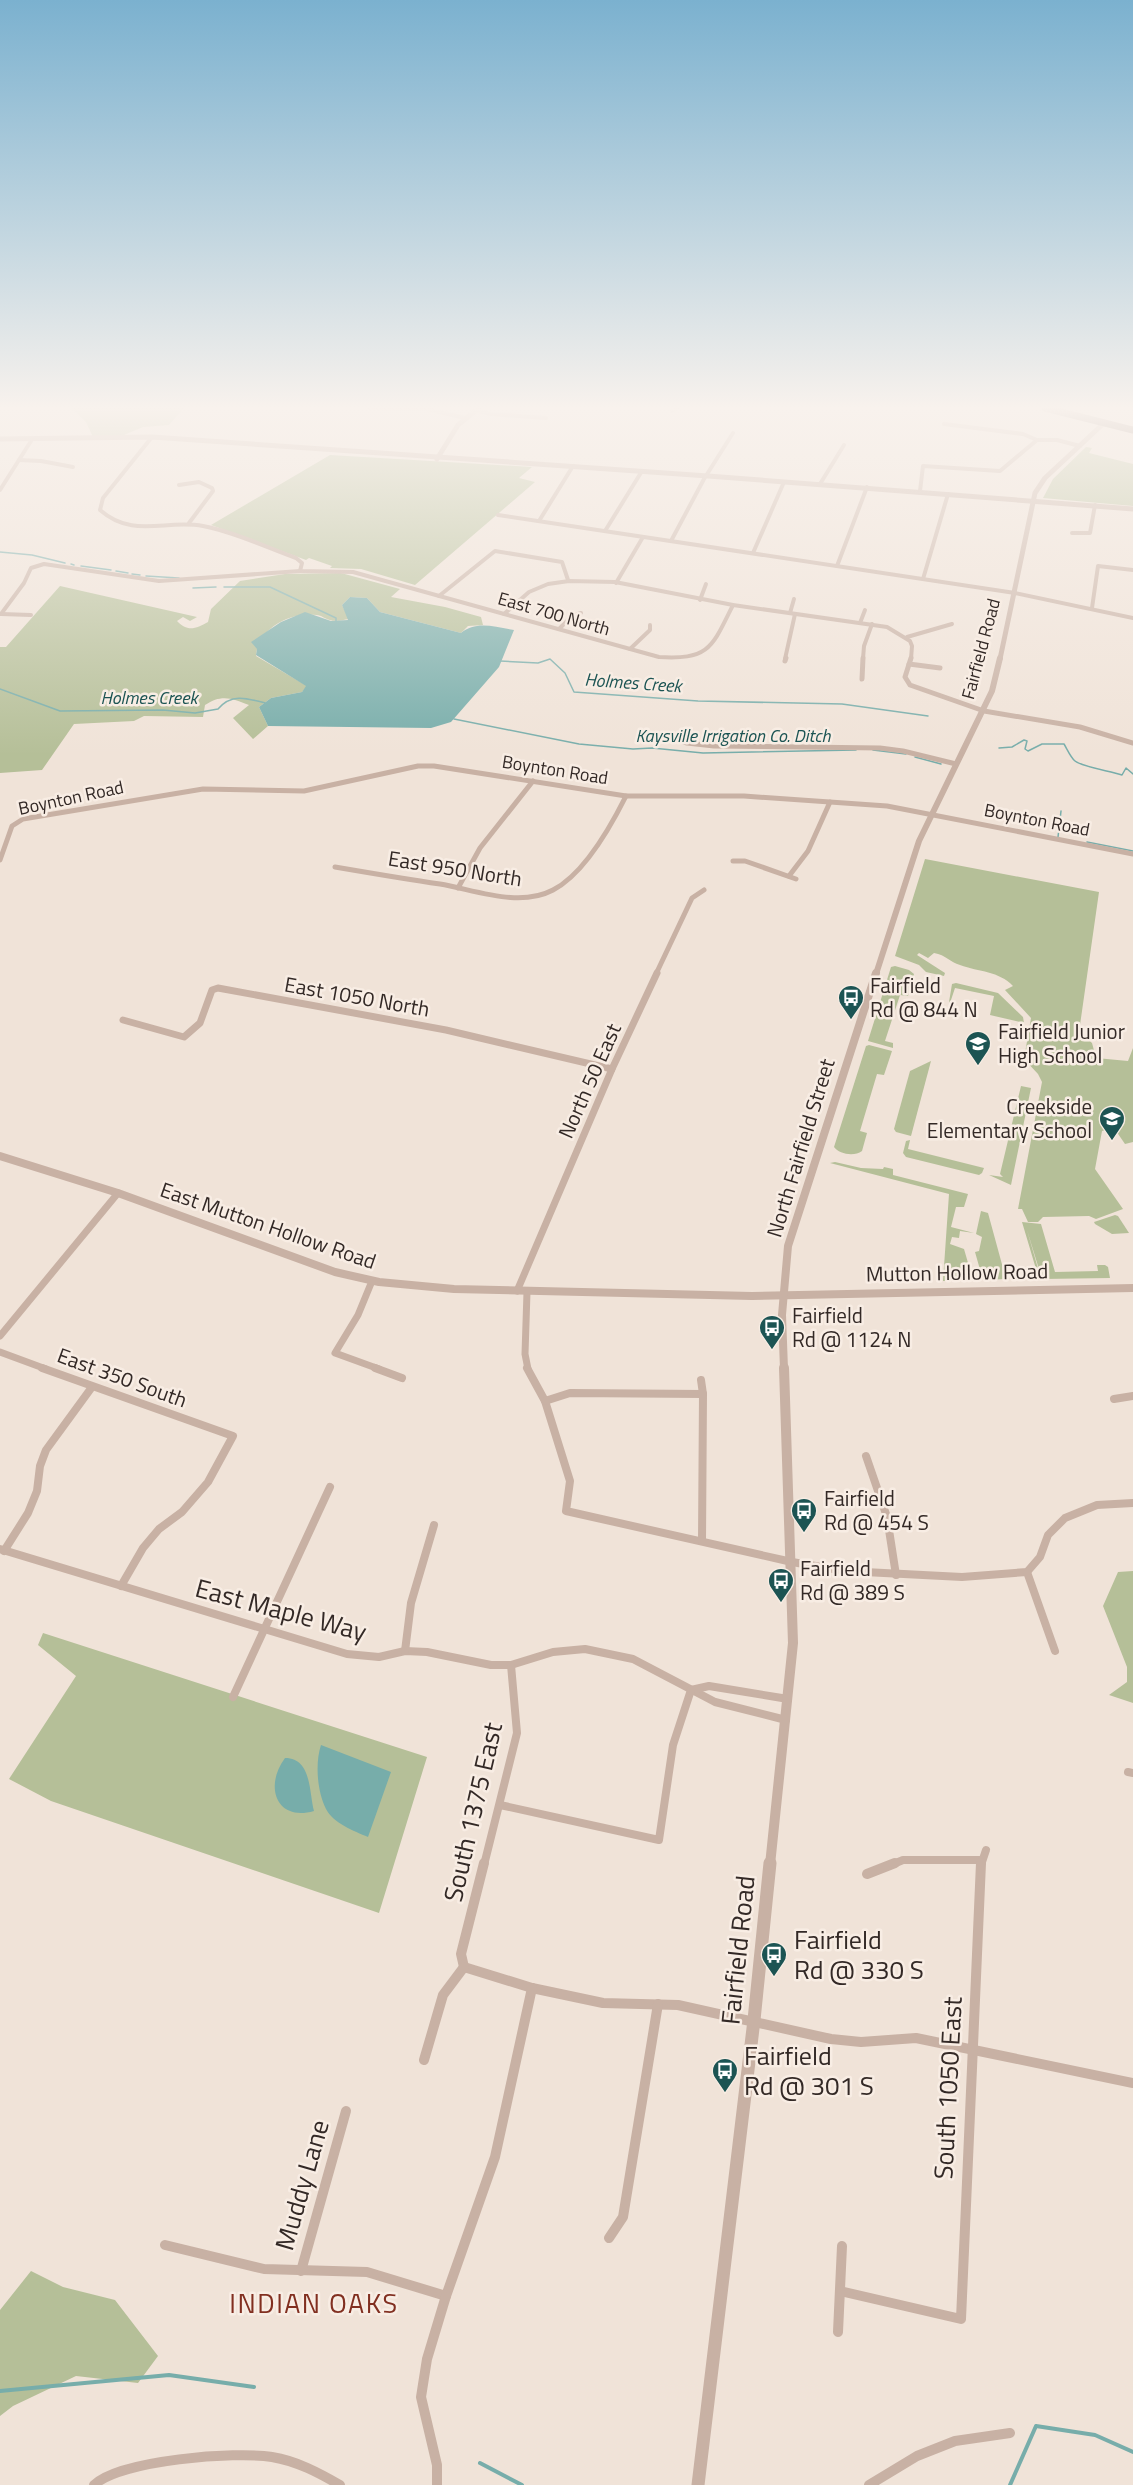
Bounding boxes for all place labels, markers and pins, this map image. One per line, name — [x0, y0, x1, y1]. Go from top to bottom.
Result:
place label: Fairfield Rd @ 844 N — [870, 969, 978, 1025]
bus stop icon: Fairfield Rd @ 844 N — [836, 983, 866, 1021]
place label: Fairfield Junior High School — [998, 1015, 1125, 1071]
school or university icon: Fairfield Junior High School — [963, 1029, 993, 1067]
place label: Creekside Elementary School — [927, 1090, 1092, 1146]
school or university icon: Creekside Elementary School — [1097, 1104, 1127, 1142]
place label: Fairfield Rd @ 1124 N — [792, 1299, 911, 1355]
bus stop icon: Fairfield Rd @ 1124 N — [757, 1313, 787, 1351]
place label: Fairfield Rd @ 454 S — [824, 1482, 929, 1538]
bus stop icon: Fairfield Rd @ 454 S — [789, 1496, 819, 1534]
place label: Fairfield Rd @ 389 S — [800, 1552, 905, 1608]
bus stop icon: Fairfield Rd @ 389 S — [766, 1566, 796, 1604]
place label: Fairfield Rd @ 330 S — [794, 1920, 924, 1989]
bus stop icon: Fairfield Rd @ 330 S — [759, 1940, 789, 1978]
place label: Fairfield Rd @ 301 S — [744, 2036, 874, 2105]
bus stop icon: Fairfield Rd @ 301 S — [710, 2056, 740, 2094]

